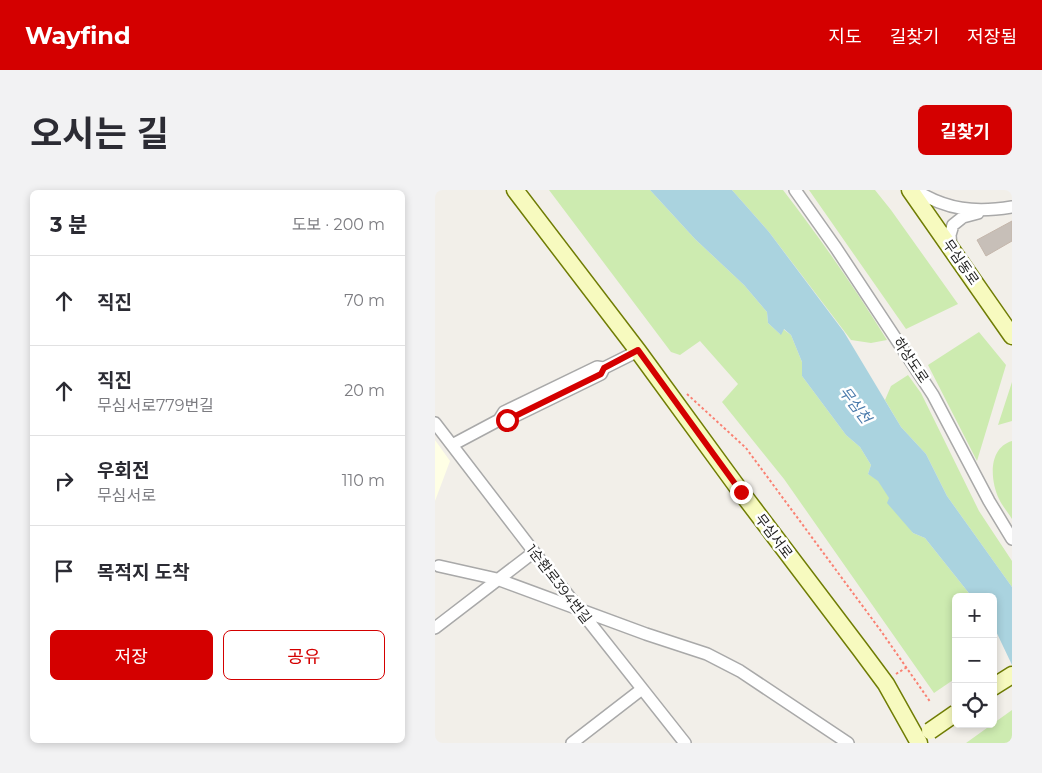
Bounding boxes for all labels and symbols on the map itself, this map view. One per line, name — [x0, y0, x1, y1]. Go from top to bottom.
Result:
street label: 무심동로 — [939, 236, 983, 288]
street label: 하상도로 — [889, 334, 933, 386]
water label: 무심천 — [835, 382, 877, 429]
route start — [496, 409, 519, 432]
route end — [730, 481, 753, 504]
street label: 무심서로 — [751, 510, 797, 562]
street label: 1순환로394번길 — [523, 541, 595, 627]

